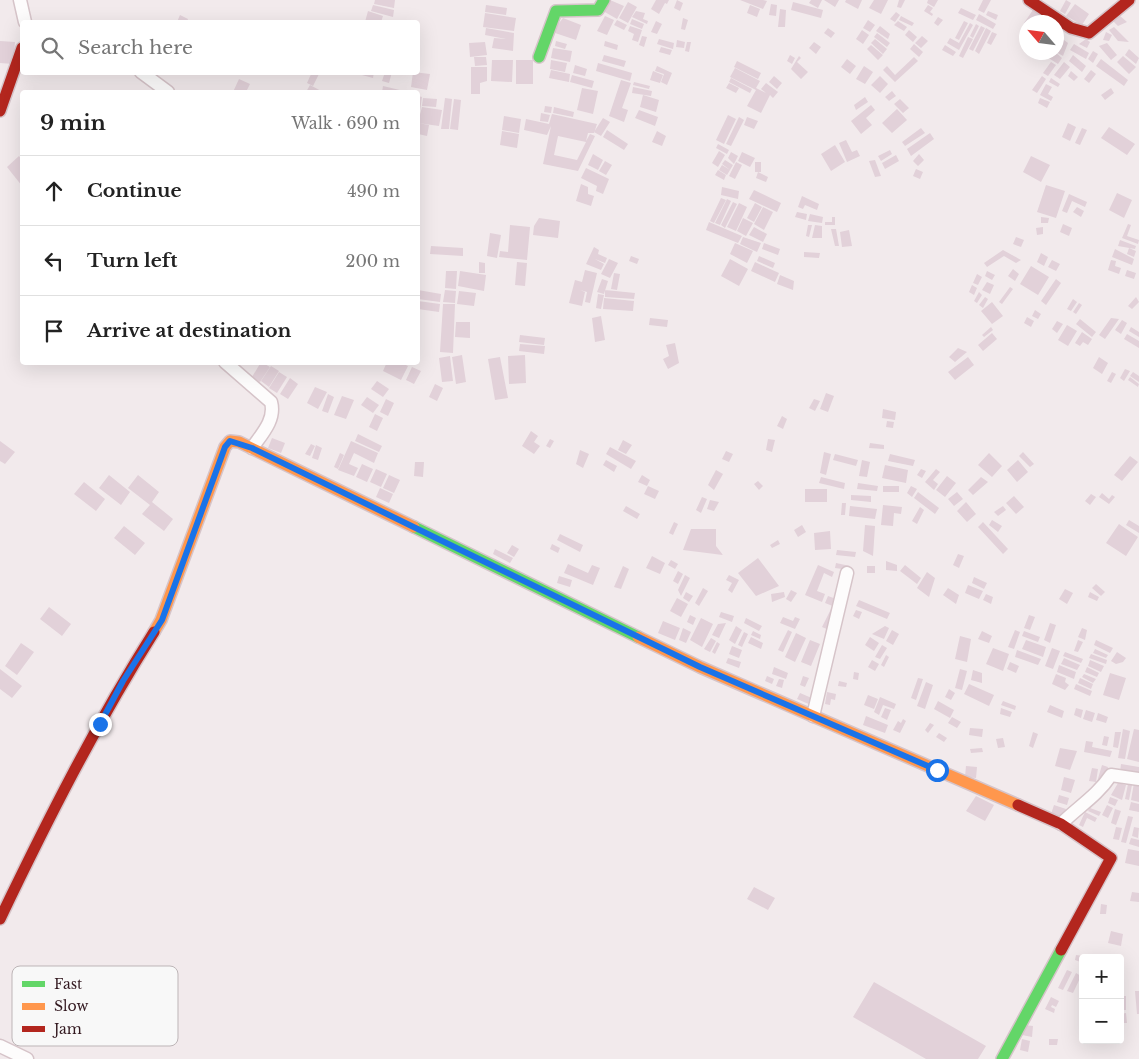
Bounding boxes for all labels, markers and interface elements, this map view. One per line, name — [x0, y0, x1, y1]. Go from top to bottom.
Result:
north arrow — [1019, 15, 1064, 60]
search box — [20, 20, 420, 75]
icon: search — [38, 34, 66, 62]
text: Search here — [78, 36, 193, 59]
text: 9 min — [40, 110, 106, 136]
text: Walk · 690 m — [291, 113, 400, 133]
icon: ahead — [40, 177, 68, 205]
text: Continue — [87, 179, 182, 202]
text: 490 m — [347, 181, 400, 201]
icon: left — [40, 247, 68, 275]
text: Turn left — [87, 249, 178, 272]
text: 200 m — [346, 251, 400, 271]
icon: arrive — [40, 317, 68, 345]
text: Arrive at destination — [87, 319, 291, 342]
route end — [89, 713, 112, 736]
route start — [926, 759, 949, 782]
map controls — [1079, 954, 1124, 1044]
button: + — [1079, 954, 1124, 999]
legend — [12, 966, 178, 1046]
text: Fast — [54, 975, 83, 993]
text: Slow — [54, 997, 88, 1015]
button: − — [1079, 999, 1124, 1044]
text: Jam — [52, 1020, 82, 1038]

